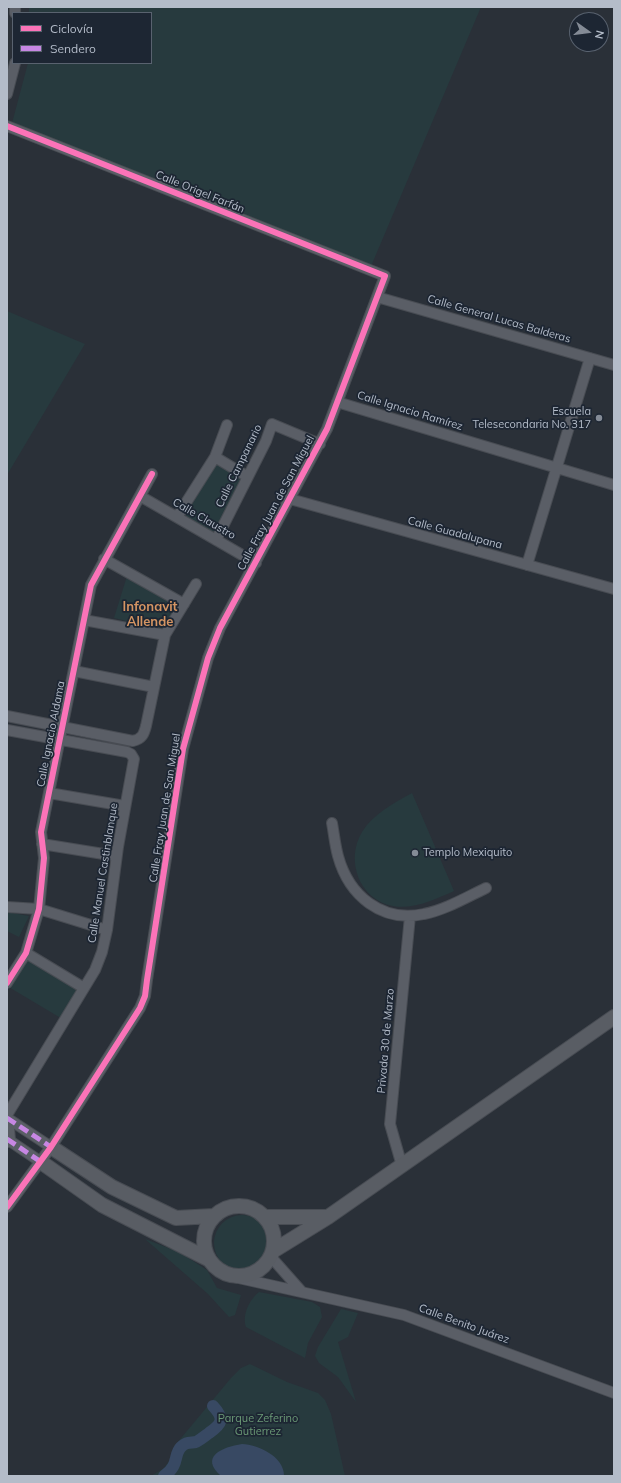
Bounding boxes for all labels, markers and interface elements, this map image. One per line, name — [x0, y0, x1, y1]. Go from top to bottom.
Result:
legend — [12, 12, 152, 64]
north arrow — [569, 12, 609, 52]
text: Ciclovía — [50, 21, 93, 36]
text: N — [592, 29, 607, 40]
text: Sendero — [50, 41, 96, 56]
street label: Calle Origel Farfán — [154, 168, 246, 216]
street label: Calle General Lucas Balderas — [426, 292, 572, 346]
street label: Calle Ignacio Ramírez — [356, 389, 464, 433]
place label: Escuela Telesecondaria No. 317 — [472, 405, 591, 431]
marker: Escuela Telesecondaria No. 317 — [594, 413, 604, 423]
street label: Calle Campanario — [213, 422, 265, 510]
street label: Calle Fray Juan de San Miguel — [235, 433, 317, 573]
street label: Calle Claustro — [170, 496, 238, 542]
street label: Calle Guadalupana — [406, 514, 504, 552]
district label: Infonavit Allende — [122, 599, 178, 630]
street label: Calle Ignacio Aldama — [34, 680, 68, 788]
street label: Calle Fray Juan de San Miguel — [147, 732, 183, 884]
street label: Calle Manuel Castinblanque — [85, 802, 121, 944]
place label: Templo Mexiquito — [423, 846, 512, 860]
marker: Templo Mexiquito — [410, 848, 420, 858]
street label: Privada 30 de Marzo — [375, 988, 397, 1094]
street label: Calle Benito Juárez — [417, 1301, 511, 1347]
park label: Parque Zeferino Gutierrez — [218, 1412, 298, 1438]

